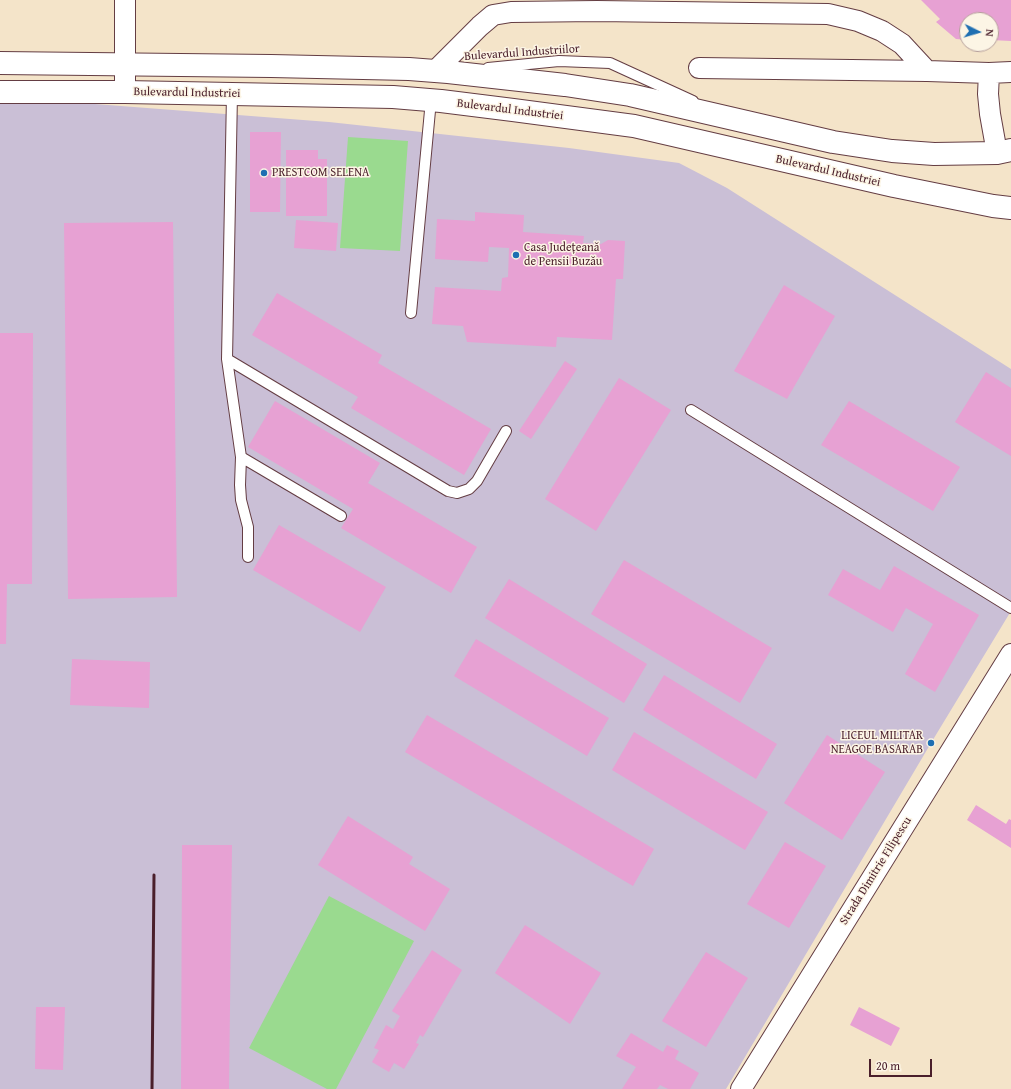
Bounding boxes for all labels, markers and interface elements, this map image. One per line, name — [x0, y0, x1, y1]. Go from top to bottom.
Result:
north arrow — [959, 12, 999, 52]
text: N — [982, 29, 998, 37]
street label: Bulevardul Industriilor — [464, 42, 580, 64]
street label: Bulevardul Industriei — [133, 85, 241, 101]
street label: Bulevardul Industriei — [456, 96, 564, 124]
street label: Bulevardul Industriei — [774, 152, 882, 190]
place label: PRESTCOM SELENA — [272, 166, 369, 180]
marker: PRESTCOM SELENA — [259, 168, 269, 178]
place label: Casa Județeană de Pensii Buzău — [524, 241, 602, 269]
marker: Casa Județeană de Pensii Buzău — [511, 250, 521, 260]
place label: LICEUL MILITAR NEAGOE BASARAB — [831, 729, 923, 757]
marker: LICEUL MILITAR NEAGOE BASARAB — [926, 738, 936, 748]
street label: Strada Dimitrie Filipescu — [837, 814, 915, 928]
scale bar — [871, 1051, 934, 1077]
text: 20 m — [876, 1057, 900, 1074]

